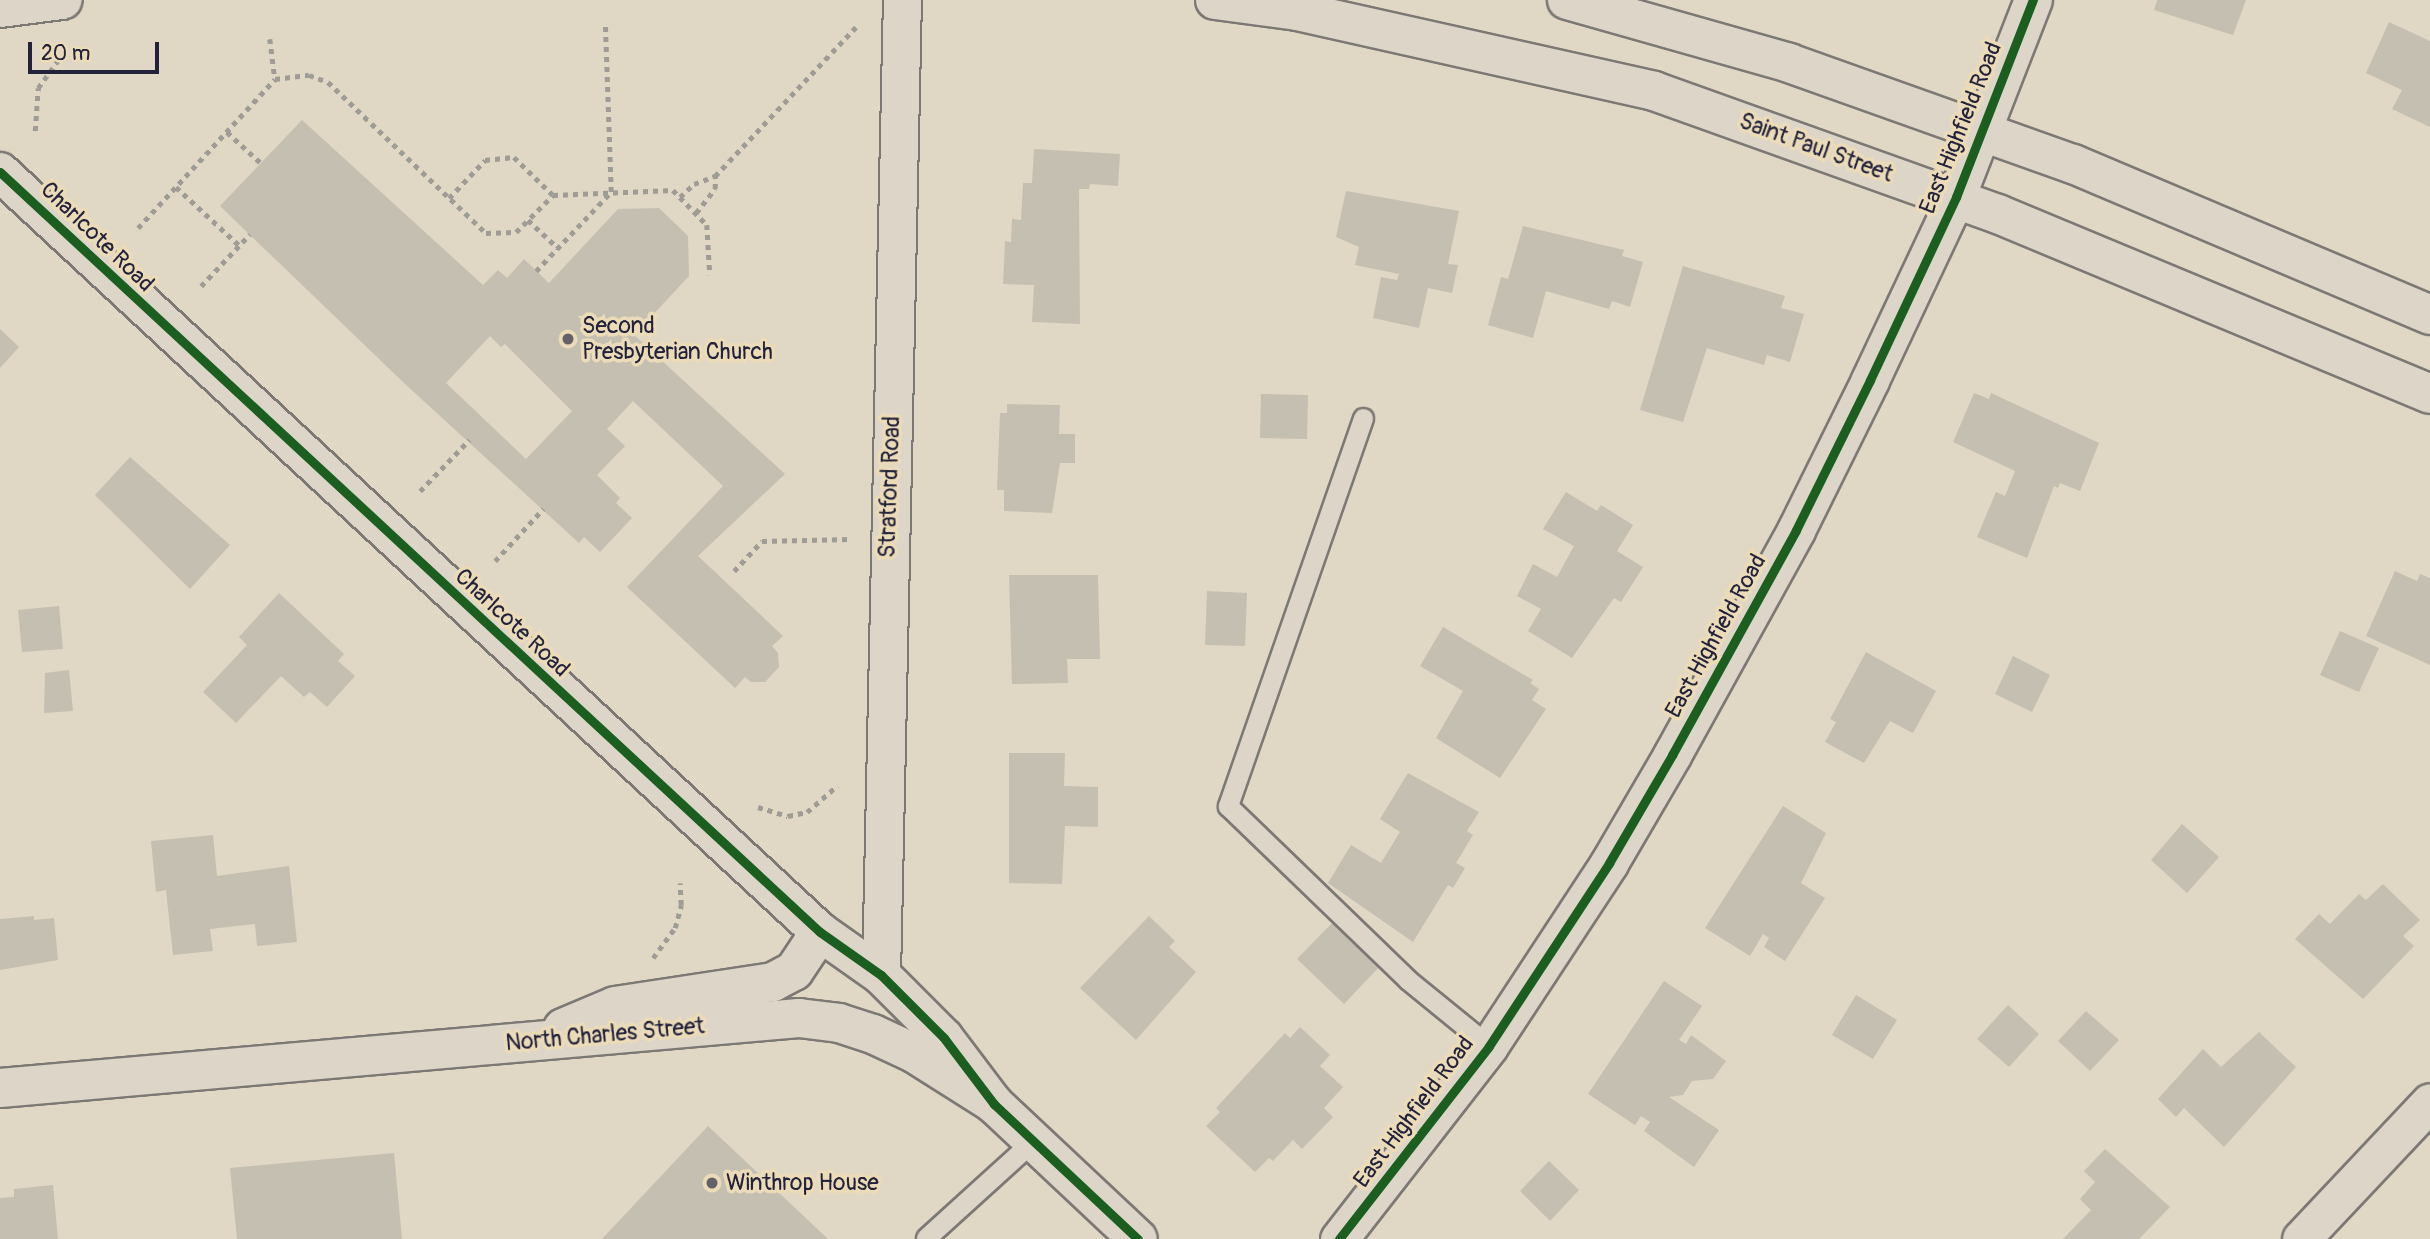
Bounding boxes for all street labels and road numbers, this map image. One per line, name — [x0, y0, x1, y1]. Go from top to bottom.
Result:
street label: East Highfield Road — [1914, 38, 2008, 218]
street label: Saint Paul Street — [1735, 107, 1897, 189]
street label: Charlcote Road — [35, 176, 159, 298]
street label: Stratford Road — [874, 416, 906, 558]
street label: East Highfield Road — [1660, 549, 1772, 723]
street label: Charlcote Road — [449, 563, 575, 683]
street label: North Charles Street — [504, 1013, 706, 1057]
street label: East Highfield Road — [1348, 1031, 1480, 1193]

